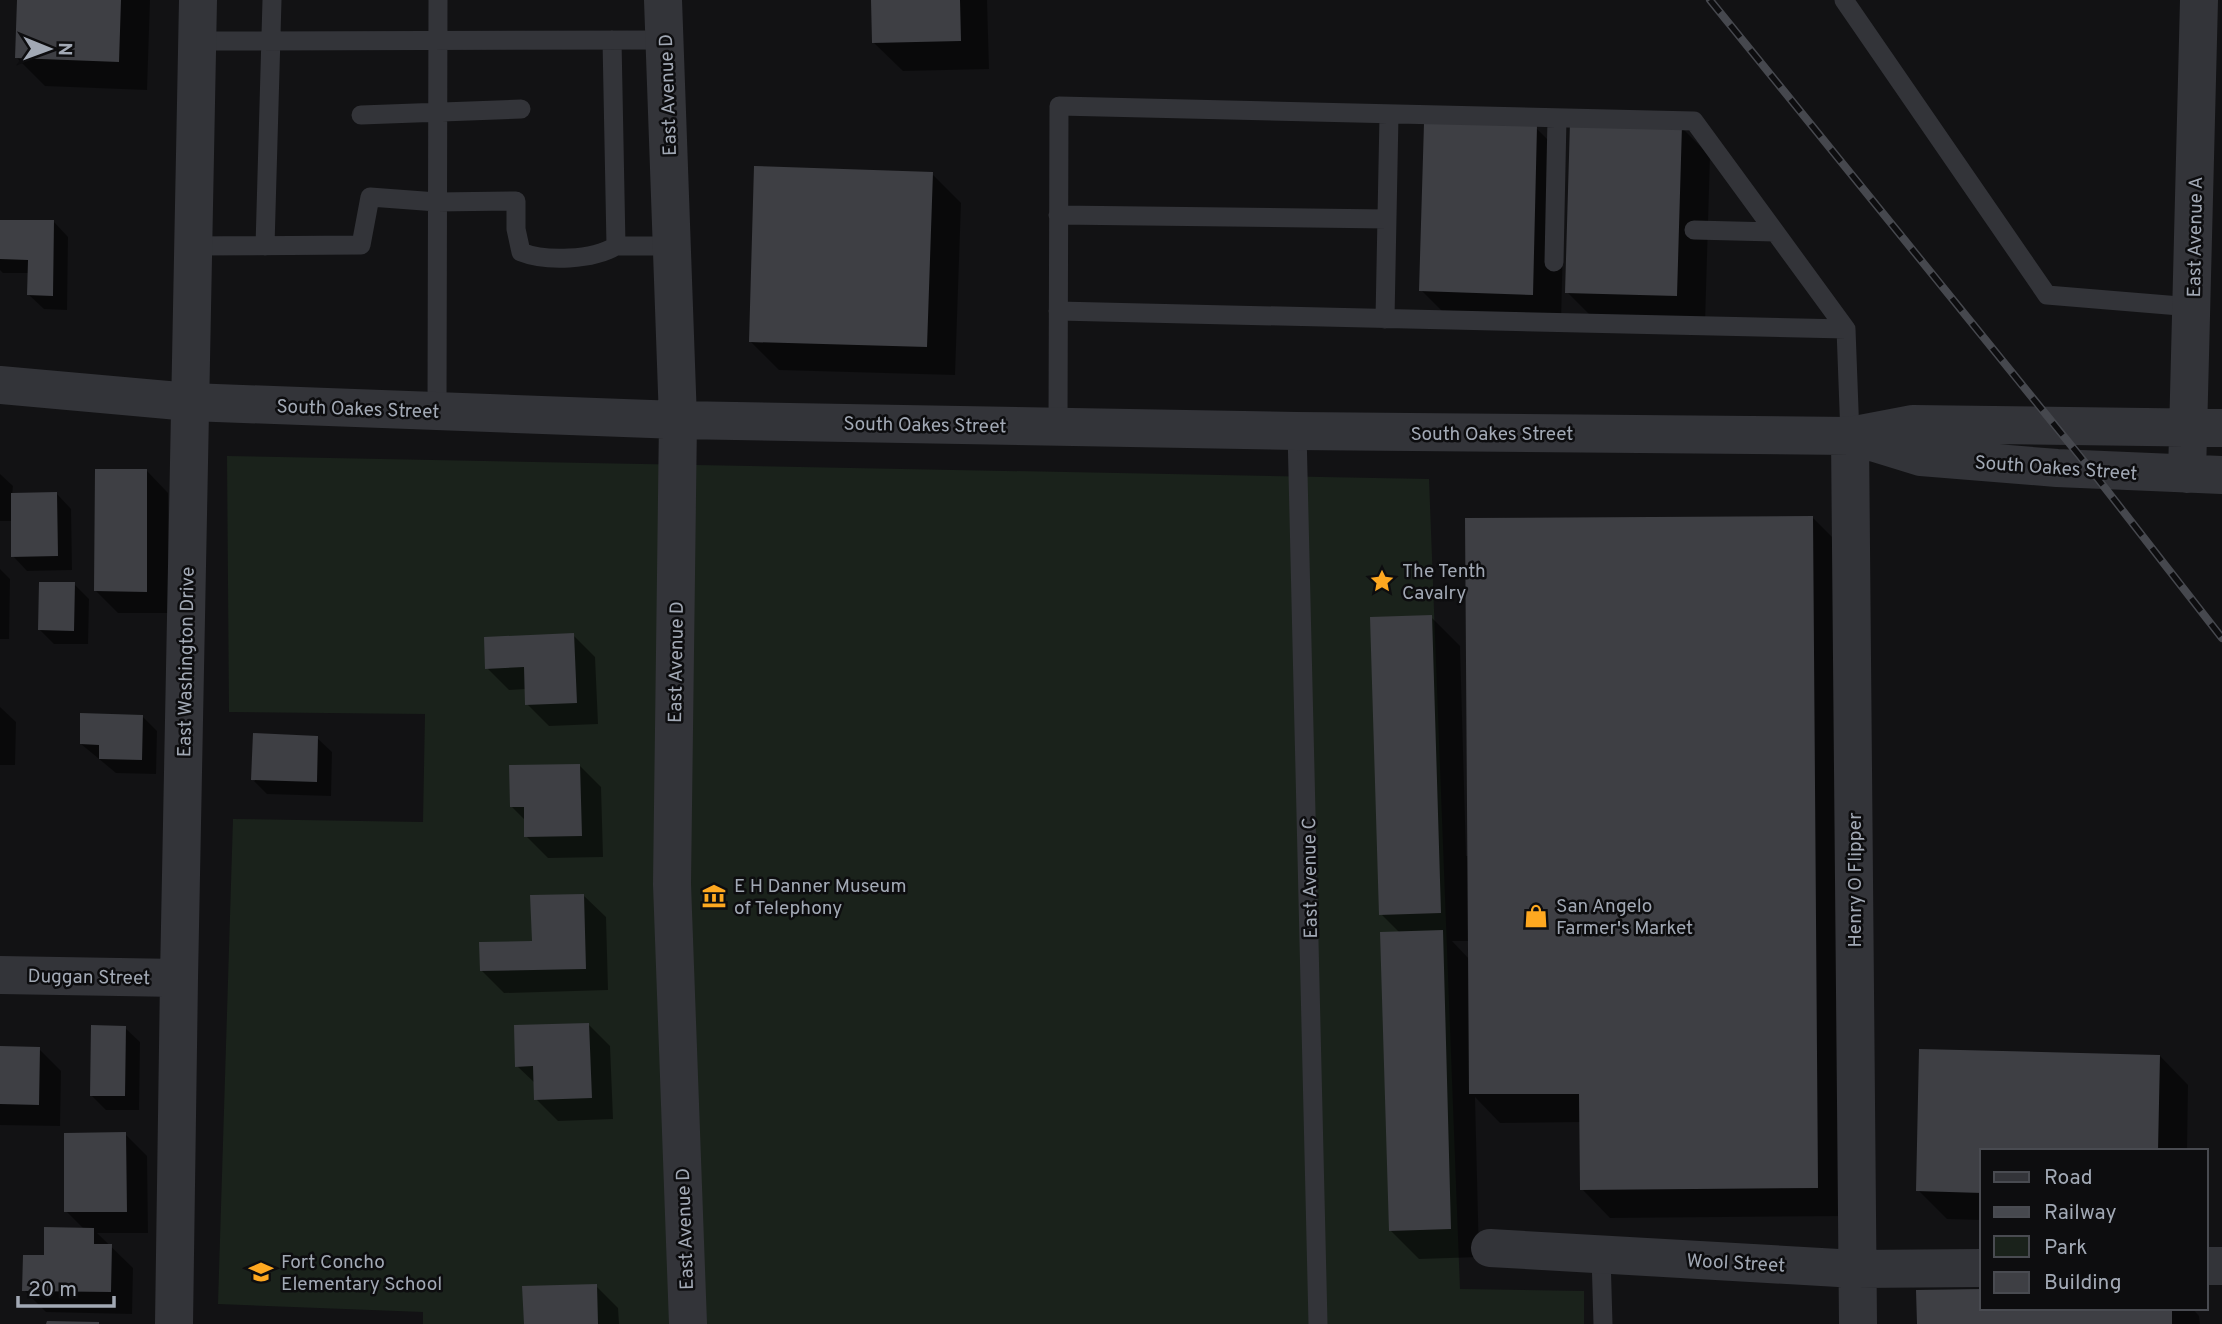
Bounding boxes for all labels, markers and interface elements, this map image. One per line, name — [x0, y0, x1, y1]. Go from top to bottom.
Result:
north arrow — [14, 14, 84, 84]
street label: East Avenue D — [655, 34, 683, 156]
text: N — [52, 42, 76, 56]
street label: East Avenue A — [2183, 176, 2209, 298]
street label: South Oakes Street — [276, 395, 440, 425]
street label: South Oakes Street — [843, 413, 1007, 439]
street label: South Oakes Street — [1410, 423, 1574, 447]
street label: South Oakes Street — [1974, 451, 2138, 487]
place label: The Tenth Cavalry — [1402, 560, 1486, 606]
street label: East Washington Drive — [173, 567, 201, 758]
place icon: The Tenth Cavalry — [1368, 567, 1396, 595]
street label: East Avenue D — [664, 601, 690, 723]
street label: Henry O Flipper — [1844, 812, 1868, 948]
street label: East Avenue C — [1298, 817, 1324, 939]
place label: E H Danner Museum of Telephony — [734, 875, 907, 921]
museum icon: E H Danner Museum of Telephony — [700, 882, 728, 910]
place label: San Angelo Farmer's Market — [1556, 895, 1693, 941]
shop icon: San Angelo Farmer's Market — [1522, 902, 1550, 930]
street label: Duggan Street — [27, 965, 151, 991]
legend — [1980, 1149, 2208, 1310]
text: Road — [2044, 1165, 2093, 1192]
street label: East Avenue D — [672, 1168, 700, 1290]
text: Railway — [2044, 1200, 2117, 1227]
text: Park — [2044, 1235, 2087, 1262]
street label: Wool Street — [1686, 1249, 1786, 1279]
place label: Fort Concho Elementary School — [281, 1251, 442, 1297]
school or university icon: Fort Concho Elementary School — [247, 1258, 275, 1286]
scale bar — [18, 1264, 114, 1308]
text: Building — [2044, 1270, 2122, 1297]
text: 20 m — [28, 1277, 77, 1304]

